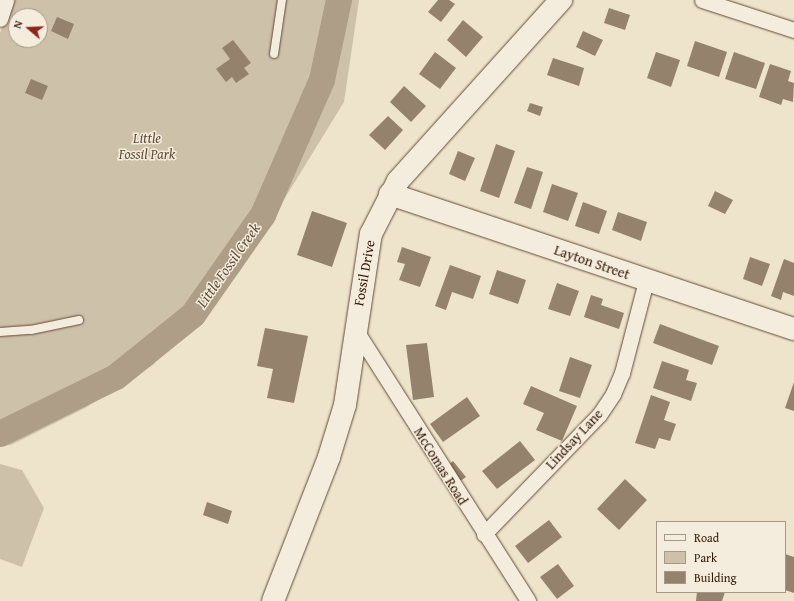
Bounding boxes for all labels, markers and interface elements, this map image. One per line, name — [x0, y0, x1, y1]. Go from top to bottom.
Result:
north arrow — [8, 8, 48, 48]
text: N — [9, 18, 26, 31]
park label: Little Fossil Park — [119, 130, 175, 162]
water label: Little Fossil Creek — [192, 220, 264, 310]
street label: Fossil Drive — [350, 239, 378, 307]
street label: Layton Street — [552, 241, 632, 283]
street label: Lindsay Lane — [542, 405, 606, 473]
street label: McComas Road — [410, 424, 472, 508]
legend — [656, 521, 786, 593]
text: Road — [694, 529, 719, 546]
text: Park — [694, 549, 717, 566]
text: Building — [694, 569, 737, 586]

